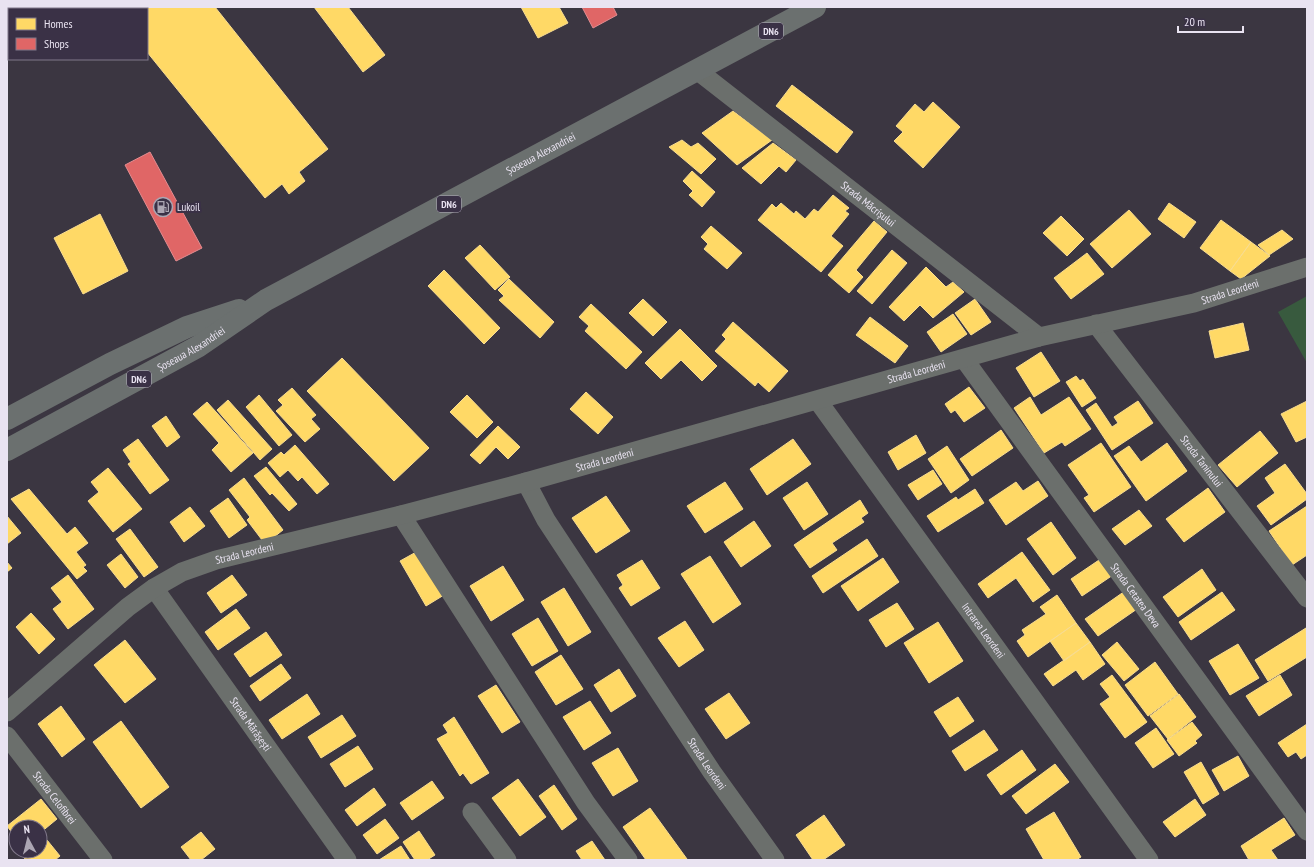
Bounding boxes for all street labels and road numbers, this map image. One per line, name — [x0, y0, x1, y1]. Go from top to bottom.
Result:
road number: DN6 — [759, 23, 783, 39]
street label: Șoseaua Alexandriei — [504, 129, 578, 178]
street label: Strada Măcrișului — [838, 178, 899, 230]
road number: DN6 — [437, 196, 461, 212]
street label: Strada Leordeni — [1200, 276, 1261, 307]
street label: Șoseaua Alexandriei — [155, 323, 228, 374]
street label: Strada Leordeni — [886, 357, 947, 387]
road number: DN6 — [127, 371, 151, 387]
street label: Strada Taninului — [1177, 432, 1226, 490]
street label: Strada Leordeni — [574, 445, 635, 475]
street label: Strada Leordeni — [214, 539, 275, 567]
street label: Strada Cetatea Deva — [1108, 560, 1164, 630]
street label: Intrarea Leordeni — [959, 600, 1008, 661]
street label: Strada Mărășești — [227, 694, 275, 754]
street label: Strada Leordeni — [684, 735, 729, 792]
street label: Strada Celofibrei — [30, 769, 80, 827]

